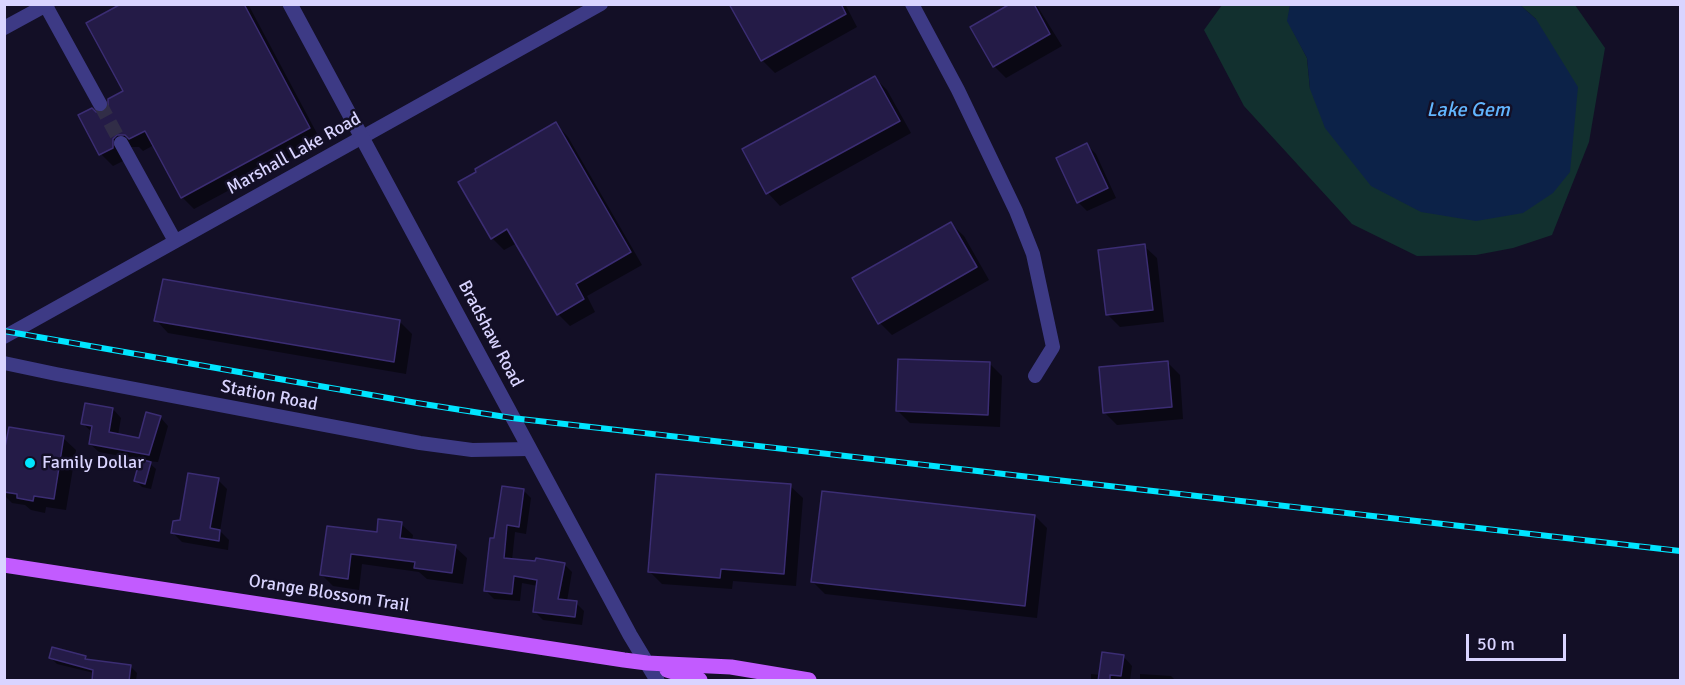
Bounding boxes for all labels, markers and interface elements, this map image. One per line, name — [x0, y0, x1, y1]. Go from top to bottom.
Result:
water label: Lake Gem — [1426, 99, 1510, 123]
street label: Marshall Lake Road — [223, 108, 365, 200]
street label: Bradshaw Road — [453, 277, 527, 391]
street label: Station Road — [219, 376, 319, 416]
place label: Family Dollar — [42, 452, 144, 474]
marker: Family Dollar — [23, 456, 37, 470]
street label: Orange Blossom Trail — [247, 571, 411, 617]
scale bar — [1469, 622, 1570, 660]
text: 50 m — [1477, 633, 1515, 655]

